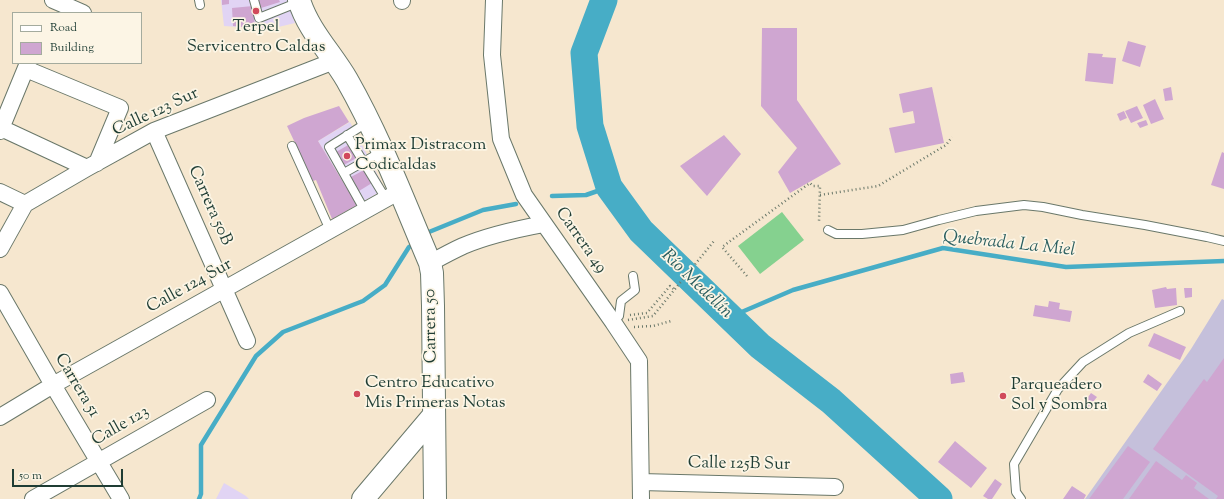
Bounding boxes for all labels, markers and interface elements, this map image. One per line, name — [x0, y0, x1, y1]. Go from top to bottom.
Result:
marker: Terpel Servicentro Caldas — [251, 6, 261, 16]
legend — [12, 12, 142, 64]
place label: Terpel Servicentro Caldas — [187, 18, 325, 58]
text: Road — [50, 19, 77, 37]
text: Building — [50, 39, 94, 57]
street label: Calle 123 Sur — [110, 84, 202, 142]
place label: Primax Distracom Codicaldas — [355, 136, 486, 176]
marker: Primax Distracom Codicaldas — [342, 151, 352, 161]
street label: Carrera 50B — [182, 163, 236, 249]
street label: Carrera 49 — [550, 204, 610, 278]
water label: Quebrada La Miel — [942, 227, 1076, 263]
water label: Río Medellín — [656, 246, 736, 324]
street label: Calle 124 Sur — [144, 255, 236, 319]
street label: Carrera 50 — [421, 289, 443, 363]
street label: Carrera 51 — [49, 350, 103, 422]
place label: Centro Educativo Mis Primeras Notas — [365, 374, 506, 414]
place label: Parqueadero Sol y Sombra — [1011, 376, 1108, 416]
marker: Centro Educativo Mis Primeras Notas — [352, 389, 362, 399]
marker: Parqueadero Sol y Sombra — [998, 391, 1008, 401]
street label: Calle 123 — [89, 402, 153, 452]
street label: Calle 125B Sur — [688, 454, 790, 476]
scale bar — [14, 461, 125, 487]
text: 50 m — [19, 467, 42, 485]

